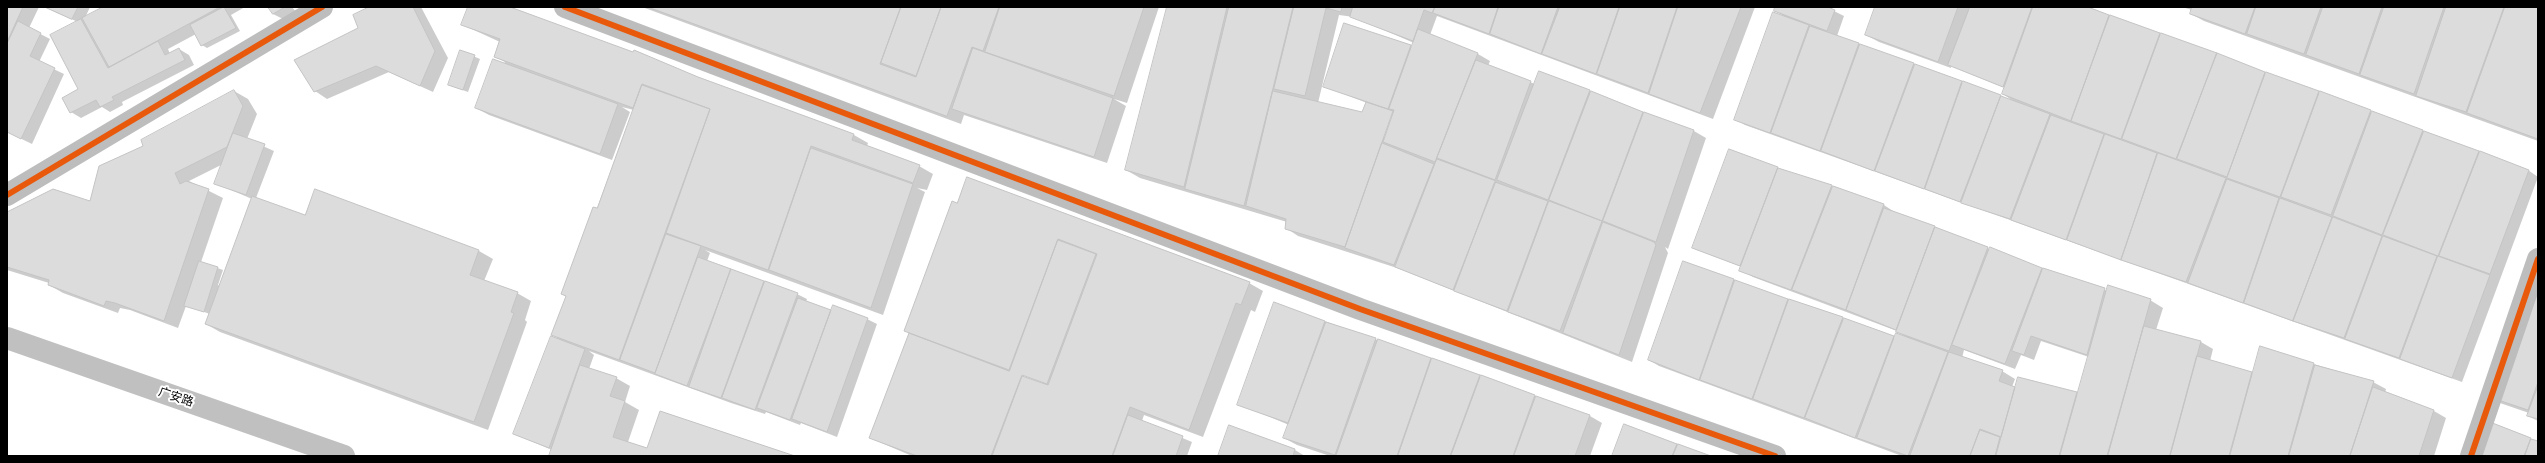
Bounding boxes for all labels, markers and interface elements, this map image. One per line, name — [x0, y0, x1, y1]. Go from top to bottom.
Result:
street label: 广安路 — [157, 384, 195, 410]

